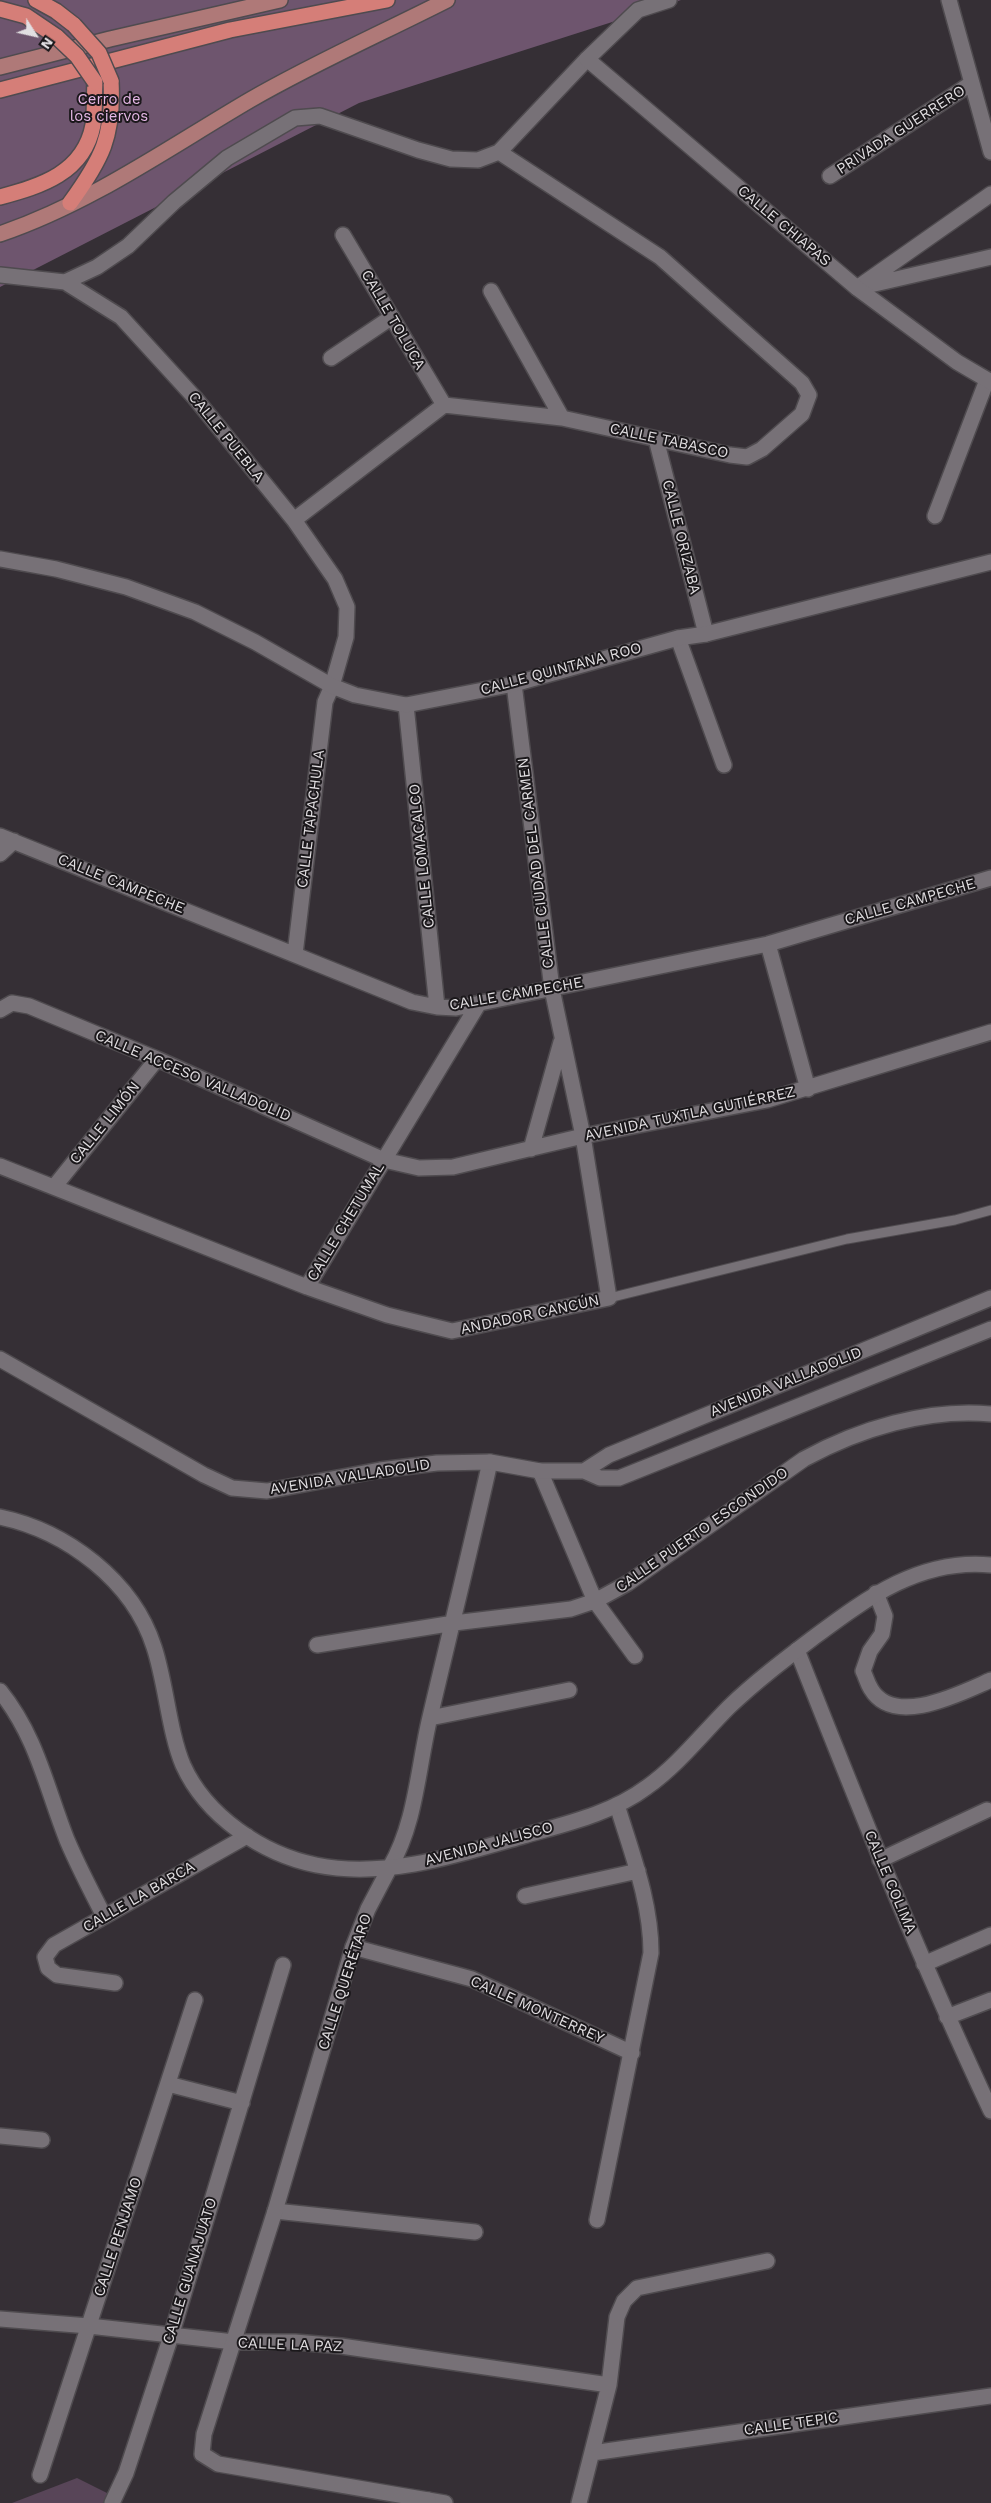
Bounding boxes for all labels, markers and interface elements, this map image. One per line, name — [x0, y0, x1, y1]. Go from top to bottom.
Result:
north arrow — [10, 10, 60, 60]
text: N — [38, 35, 57, 52]
street label: PRIVADA GUERRERO — [833, 82, 969, 178]
park label: Cerro de los ciervos — [70, 91, 148, 126]
street label: CALLE CHIAPAS — [734, 182, 834, 270]
street label: CALLE TOLUCA — [357, 267, 429, 373]
street label: CALLE PUEBLA — [184, 388, 268, 486]
street label: CALLE TABASCO — [608, 420, 730, 462]
street label: CALLE ORIZABA — [658, 478, 704, 596]
street label: CALLE QUINTANA ROO — [478, 639, 644, 699]
street label: CALLE TAPACHULA — [294, 749, 328, 889]
street label: CALLE CIUDAD DEL CARMEN — [514, 756, 558, 970]
street label: CALLE LOMACALCO — [405, 783, 439, 929]
street label: CALLE CAMPECHE — [55, 850, 187, 918]
street label: CALLE CAMPECHE — [843, 875, 977, 929]
street label: CALLE CAMPECHE — [448, 973, 584, 1015]
street label: CALLE ACCESO VALLADOLID — [92, 1026, 294, 1126]
street label: CALLE LIMÓN — [66, 1078, 144, 1168]
street label: AVENIDA TUXTLA GUTIÉRREZ — [583, 1083, 797, 1145]
street label: CALLE CHETUMAL — [304, 1159, 388, 1285]
street label: ANDADOR CANCÚN — [459, 1291, 601, 1339]
street label: AVENIDA VALLADOLID — [707, 1343, 865, 1421]
street label: AVENIDA VALLADOLID — [269, 1455, 431, 1499]
street label: CALLE PUERTO ESCONDIDO — [613, 1464, 791, 1596]
street label: AVENIDA JALISCO — [423, 1818, 555, 1870]
street label: CALLE COLIMA — [860, 1828, 920, 1936]
street label: CALLE LA BARCA — [80, 1858, 198, 1936]
street label: CALLE QUERÉTARO — [314, 1911, 376, 2053]
street label: CALLE MONTERREY — [467, 1972, 607, 2048]
street label: CALLE PENJAMO — [90, 2175, 146, 2299]
street label: CALLE GUANAJUATO — [159, 2196, 221, 2346]
street label: CALLE LA PAZ — [237, 2334, 343, 2356]
street label: CALLE TEPIC — [743, 2408, 839, 2440]

